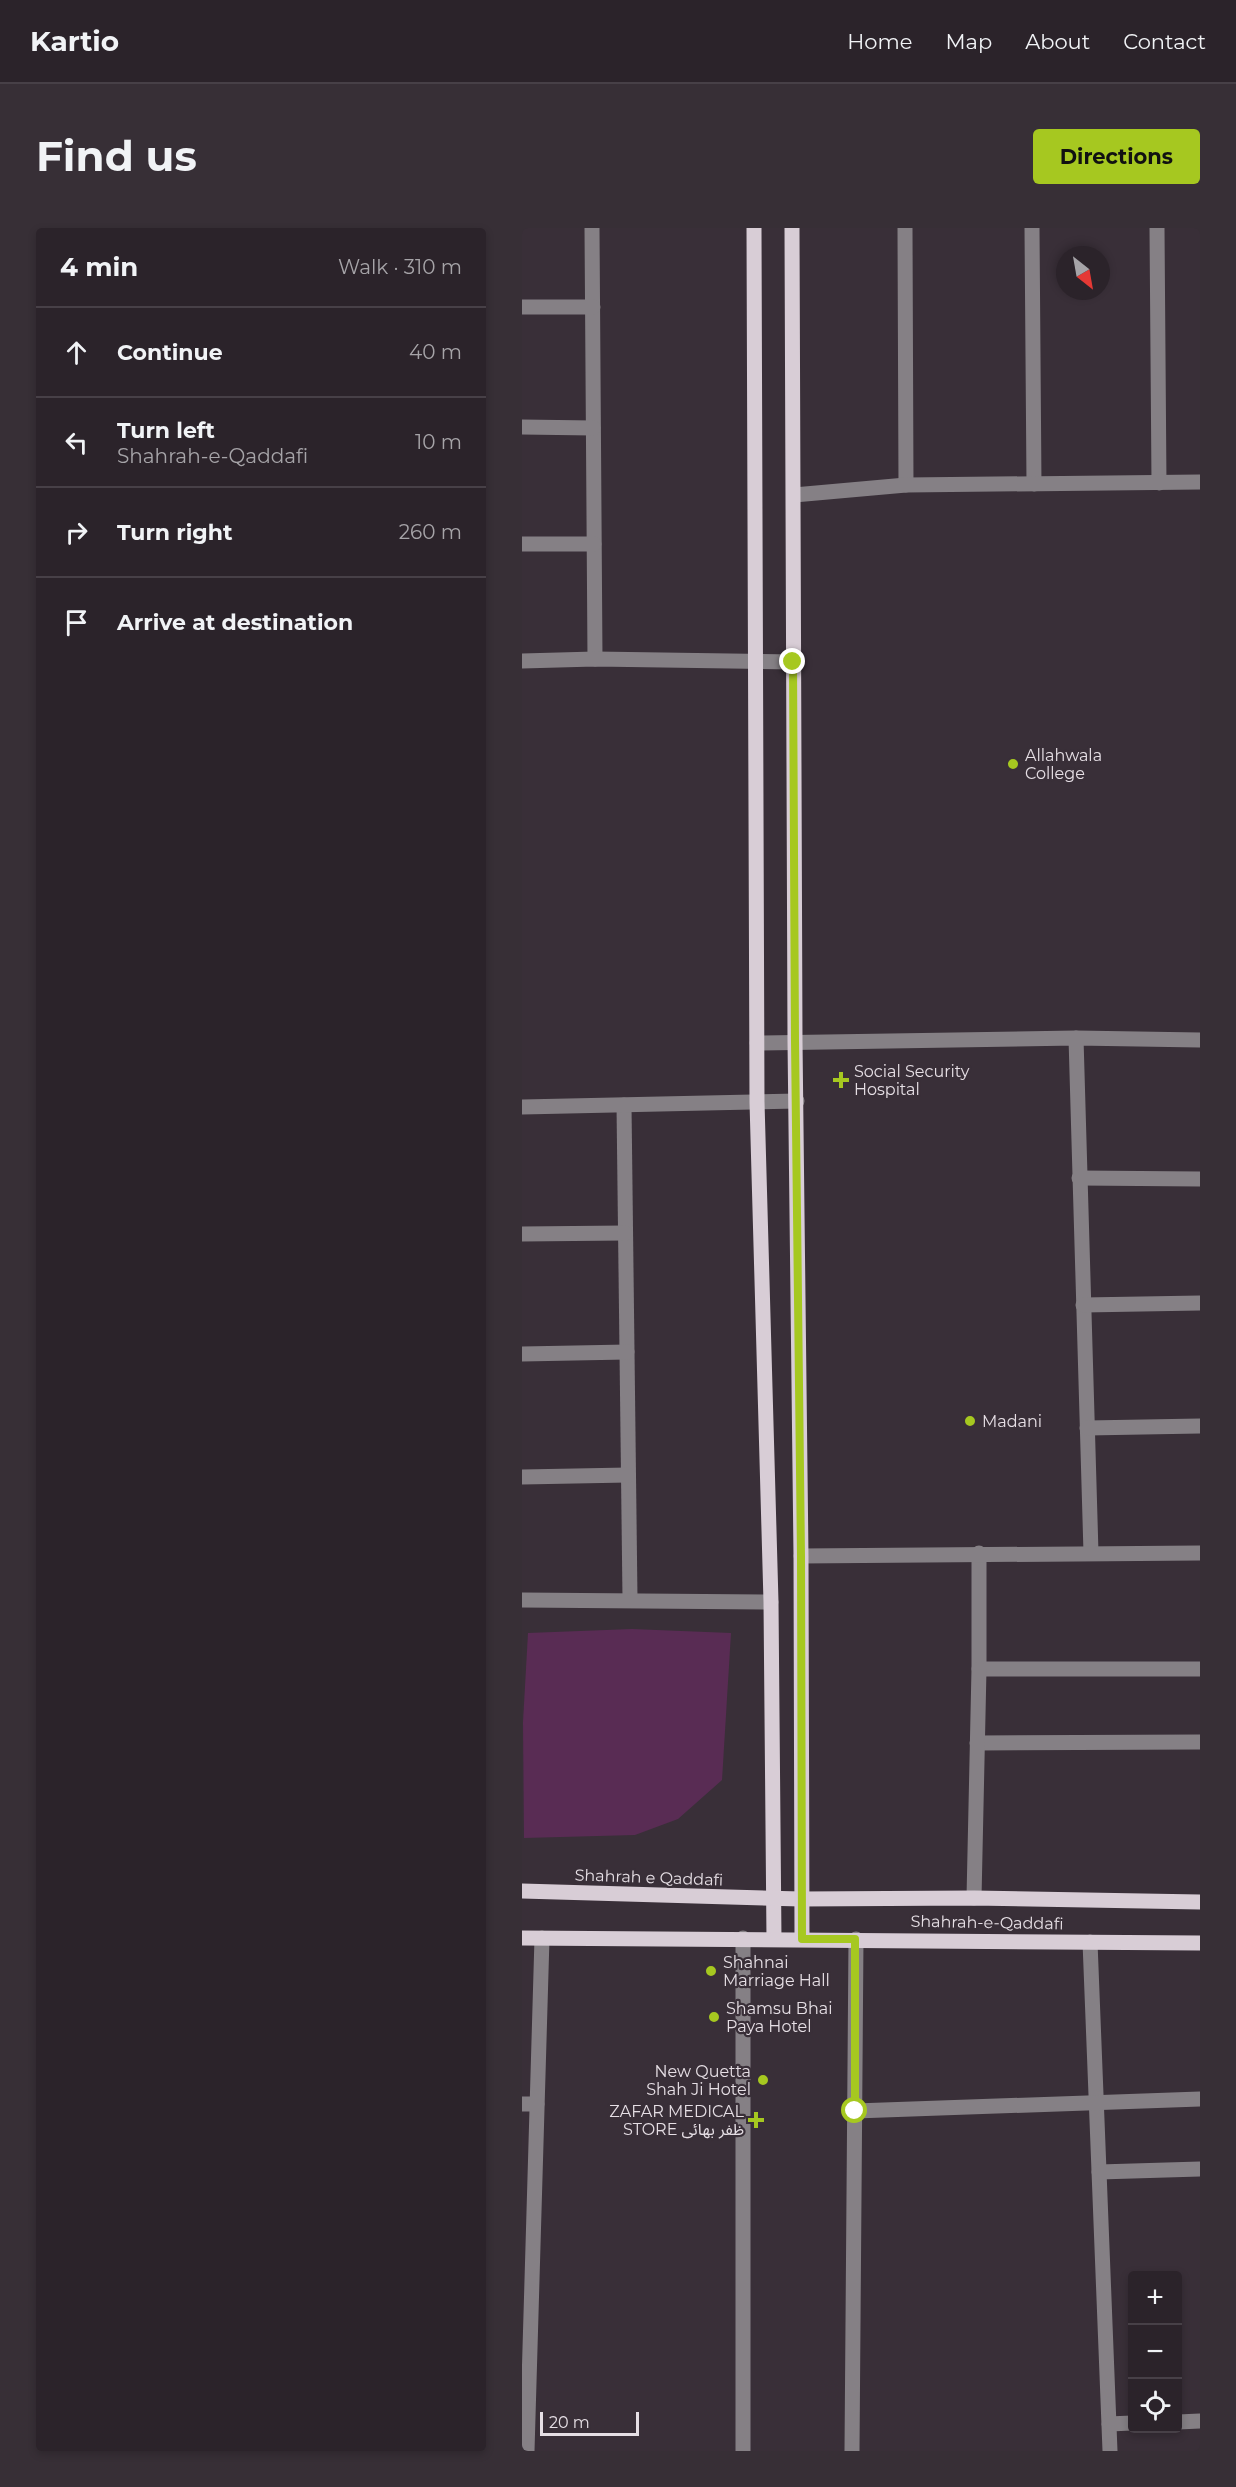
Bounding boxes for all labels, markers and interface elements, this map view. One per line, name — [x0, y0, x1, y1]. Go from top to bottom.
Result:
text: Kartio — [30, 24, 119, 58]
text: Home — [847, 29, 912, 54]
text: Map — [945, 29, 992, 54]
text: About — [1025, 29, 1090, 54]
text: Contact — [1123, 29, 1206, 54]
button: Directions — [1033, 129, 1200, 184]
text: Find us — [36, 130, 197, 182]
north arrow — [1056, 246, 1110, 300]
text: 4 min — [60, 251, 138, 283]
text: Walk · 310 m — [338, 255, 462, 279]
icon: ahead — [60, 336, 93, 369]
text: Continue — [117, 339, 223, 366]
text: 40 m — [409, 340, 462, 364]
text: Turn left — [117, 417, 215, 444]
icon: left — [60, 426, 93, 459]
text: 10 m — [415, 430, 462, 454]
text: Shahrah-e-Qaddafi — [117, 444, 308, 468]
icon: right — [60, 516, 93, 549]
text: Turn right — [117, 519, 232, 546]
text: 260 m — [399, 520, 462, 544]
icon: arrive — [60, 606, 93, 639]
text: Arrive at destination — [117, 609, 353, 636]
route end — [779, 648, 805, 674]
place label: Allahwala College — [1025, 746, 1102, 783]
marker: Allahwala College — [1006, 757, 1020, 771]
place label: Social Security Hospital — [854, 1062, 970, 1099]
marker: Social Security Hospital — [832, 1071, 850, 1089]
place label: Madani — [982, 1412, 1042, 1431]
marker: Madani — [963, 1414, 977, 1428]
street label: Shahrah e Qaddafi — [574, 1865, 724, 1890]
street label: Shahrah-e-Qaddafi — [910, 1912, 1064, 1933]
place label: Shahnai Marriage Hall — [723, 1953, 830, 1990]
marker: Shahnai Marriage Hall — [704, 1964, 718, 1978]
place label: Shamsu Bhai Paya Hotel — [726, 1999, 832, 2036]
marker: Shamsu Bhai Paya Hotel — [707, 2010, 721, 2024]
place label: New Quetta Shah Ji Hotel — [646, 2062, 751, 2099]
marker: New Quetta Shah Ji Hotel — [756, 2073, 770, 2087]
route start — [841, 2097, 867, 2123]
place label: ZAFAR MEDICAL STORE ظفر بھائی — [609, 2102, 745, 2139]
marker: ZAFAR MEDICAL STORE ظفر بھائی — [749, 2113, 763, 2127]
map controls — [1128, 2271, 1182, 2433]
button: + — [1128, 2271, 1182, 2325]
button: − — [1128, 2325, 1182, 2379]
button: locate — [1128, 2379, 1182, 2433]
scale bar — [540, 2409, 639, 2436]
text: 20 m — [549, 2413, 590, 2432]

